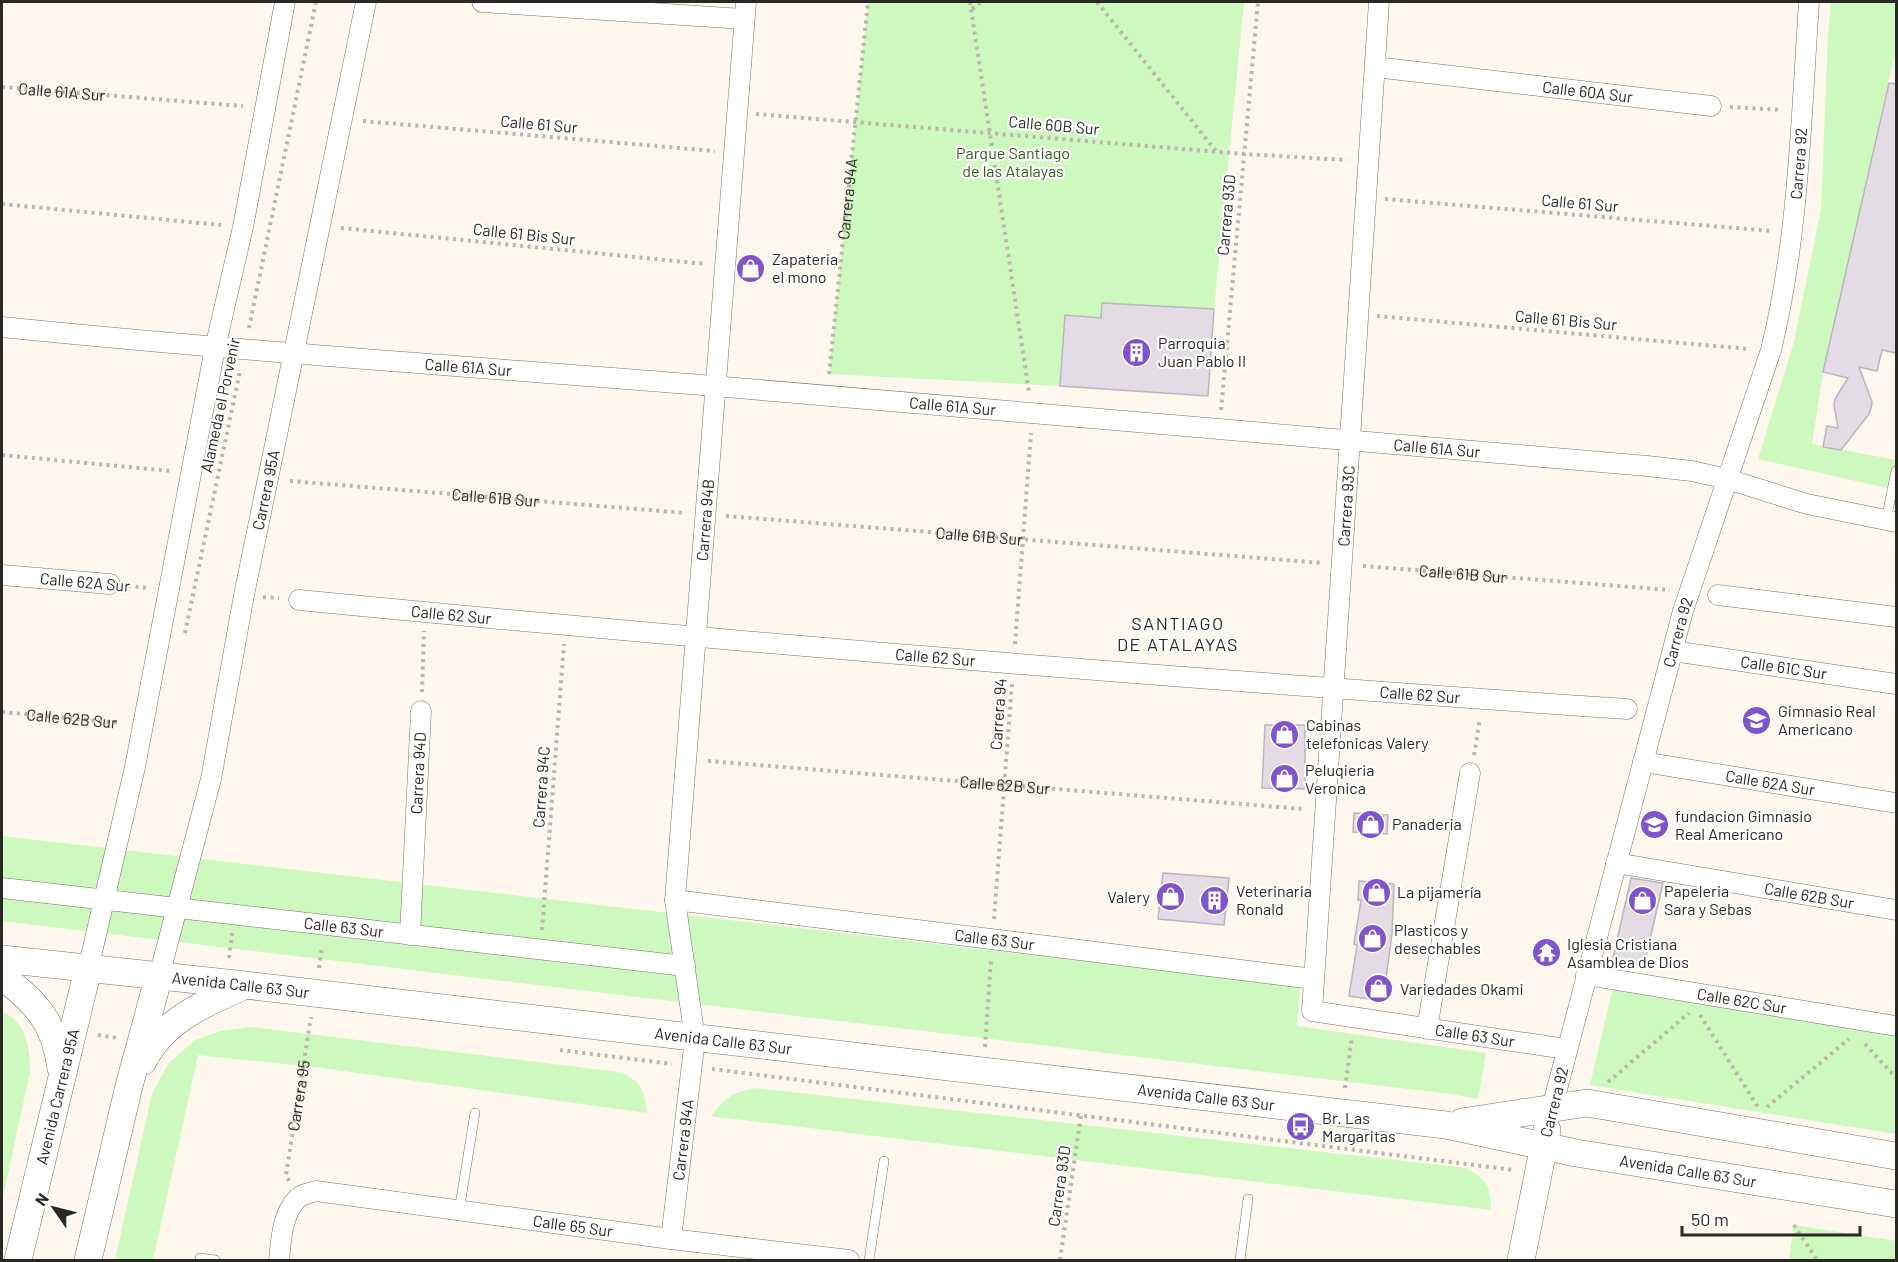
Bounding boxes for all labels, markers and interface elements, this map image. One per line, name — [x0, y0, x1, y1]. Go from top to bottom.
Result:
street label: Calle 60A Sur — [1541, 77, 1634, 106]
street label: Calle 61A Sur — [18, 78, 106, 104]
street label: Calle 61 Sur — [500, 111, 579, 136]
street label: Calle 60B Sur — [1008, 111, 1100, 138]
street label: Carrera 92 — [1785, 127, 1810, 200]
park label: Parque Santiago de las Atalayas — [956, 143, 1070, 180]
street label: Carrera 94A — [833, 157, 861, 241]
street label: Carrera 93D — [1212, 174, 1239, 256]
street label: Calle 61 Sur — [1541, 190, 1620, 215]
street label: Calle 61 Bis Sur — [472, 219, 576, 248]
place label: Zapateria el mono — [772, 249, 838, 286]
shop icon: Zapateria el mono — [735, 252, 767, 284]
street label: Calle 61 Bis Sur — [1514, 306, 1618, 333]
place label: Parroquia Juan Pablo II — [1158, 333, 1246, 370]
street label: Alameda el Porvenir — [196, 336, 243, 474]
building icon: Parroquia Juan Pablo II — [1121, 336, 1153, 368]
street label: Calle 61A Sur — [424, 354, 513, 379]
street label: Calle 61A Sur — [909, 392, 997, 419]
street label: Calle 61A Sur — [1393, 434, 1481, 461]
street label: Carrera 95A — [248, 448, 283, 532]
street label: Carrera 93C — [1333, 465, 1358, 547]
street label: Carrera 94B — [692, 478, 717, 562]
street label: Calle 61B Sur — [451, 484, 540, 510]
street label: Calle 61B Sur — [935, 523, 1024, 548]
street label: Calle 61B Sur — [1418, 560, 1507, 586]
street label: Calle 62A Sur — [39, 568, 131, 595]
street label: Carrera 92 — [1659, 595, 1696, 669]
street label: Calle 62 Sur — [410, 601, 493, 627]
district label: SANTIAGO DE ATALAYAS — [1117, 612, 1239, 655]
street label: Calle 62 Sur — [894, 644, 977, 669]
street label: Calle 61C Sur — [1739, 651, 1829, 683]
street label: Carrera 94 — [986, 677, 1009, 751]
street label: Calle 62 Sur — [1379, 682, 1461, 706]
place label: Gimnasio Real Americano — [1778, 701, 1876, 738]
street label: Calle 62B Sur — [26, 704, 118, 732]
school or university icon: Gimnasio Real Americano — [1741, 704, 1773, 736]
place label: Cabinas telefonicas Valery — [1306, 715, 1429, 752]
shop icon: Cabinas telefonicas Valery — [1269, 718, 1301, 750]
street label: Carrera 94D — [406, 732, 429, 815]
street label: Carrera 94C — [528, 745, 553, 828]
place label: Peluqieria Veronica — [1305, 760, 1375, 797]
shop icon: Peluqieria Veronica — [1268, 763, 1300, 795]
street label: Calle 62A Sur — [1724, 766, 1817, 799]
street label: Calle 62B Sur — [959, 771, 1051, 798]
place label: fundacion Gimnasio Real Americano — [1675, 806, 1812, 843]
shop icon: Panaderia — [1355, 808, 1387, 840]
school or university icon: fundacion Gimnasio Real Americano — [1638, 809, 1670, 841]
place label: Panaderia — [1392, 814, 1462, 833]
shop icon: La pijamería — [1360, 876, 1392, 908]
street label: Calle 62B Sur — [1763, 878, 1856, 912]
shop icon: Valery — [1155, 881, 1187, 913]
place label: Veterinaria Ronald — [1236, 881, 1312, 918]
place label: Papeleria Sara y Sebas — [1664, 881, 1752, 918]
place label: La pijamería — [1397, 882, 1482, 901]
building icon: Veterinaria Ronald — [1199, 884, 1231, 916]
shop icon: Papeleria Sara y Sebas — [1627, 884, 1659, 916]
place label: Valery — [1107, 887, 1151, 906]
street label: Calle 63 Sur — [303, 913, 385, 941]
place label: Plasticos y desechables — [1394, 920, 1481, 957]
shop icon: Plasticos y desechables — [1357, 923, 1389, 955]
street label: Calle 63 Sur — [954, 925, 1036, 953]
place label: Iglesia Cristiana Asamblea de Dios — [1567, 934, 1689, 971]
temple icon: Iglesia Cristiana Asamblea de Dios — [1530, 937, 1562, 969]
street label: Avenida Calle 63 Sur — [171, 967, 311, 1001]
shop icon: Variedades Okami — [1363, 973, 1395, 1005]
place label: Variedades Okami — [1400, 979, 1524, 998]
street label: Calle 62C Sur — [1696, 983, 1788, 1017]
street label: Calle 63 Sur — [1434, 1020, 1516, 1050]
street label: Avenida Calle 63 Sur — [654, 1023, 793, 1058]
street label: Avenida Carrera 95A — [31, 1026, 82, 1167]
street label: Carrera 95 — [283, 1059, 313, 1132]
street label: Carrera 92 — [1536, 1065, 1571, 1139]
street label: Avenida Calle 63 Sur — [1136, 1079, 1276, 1114]
street label: Carrera 94A — [668, 1098, 697, 1181]
place label: Br. Las Margaritas — [1322, 1108, 1396, 1145]
bus stop icon: Br. Las Margaritas — [1285, 1111, 1317, 1143]
street label: Carrera 93D — [1043, 1144, 1074, 1228]
street label: Avenida Calle 63 Sur — [1618, 1150, 1758, 1191]
north arrow — [24, 1178, 84, 1238]
text: N — [30, 1189, 52, 1209]
scale bar — [1682, 1199, 1860, 1237]
text: 50 m — [1691, 1208, 1729, 1230]
street label: Calle 65 Sur — [532, 1210, 614, 1240]

